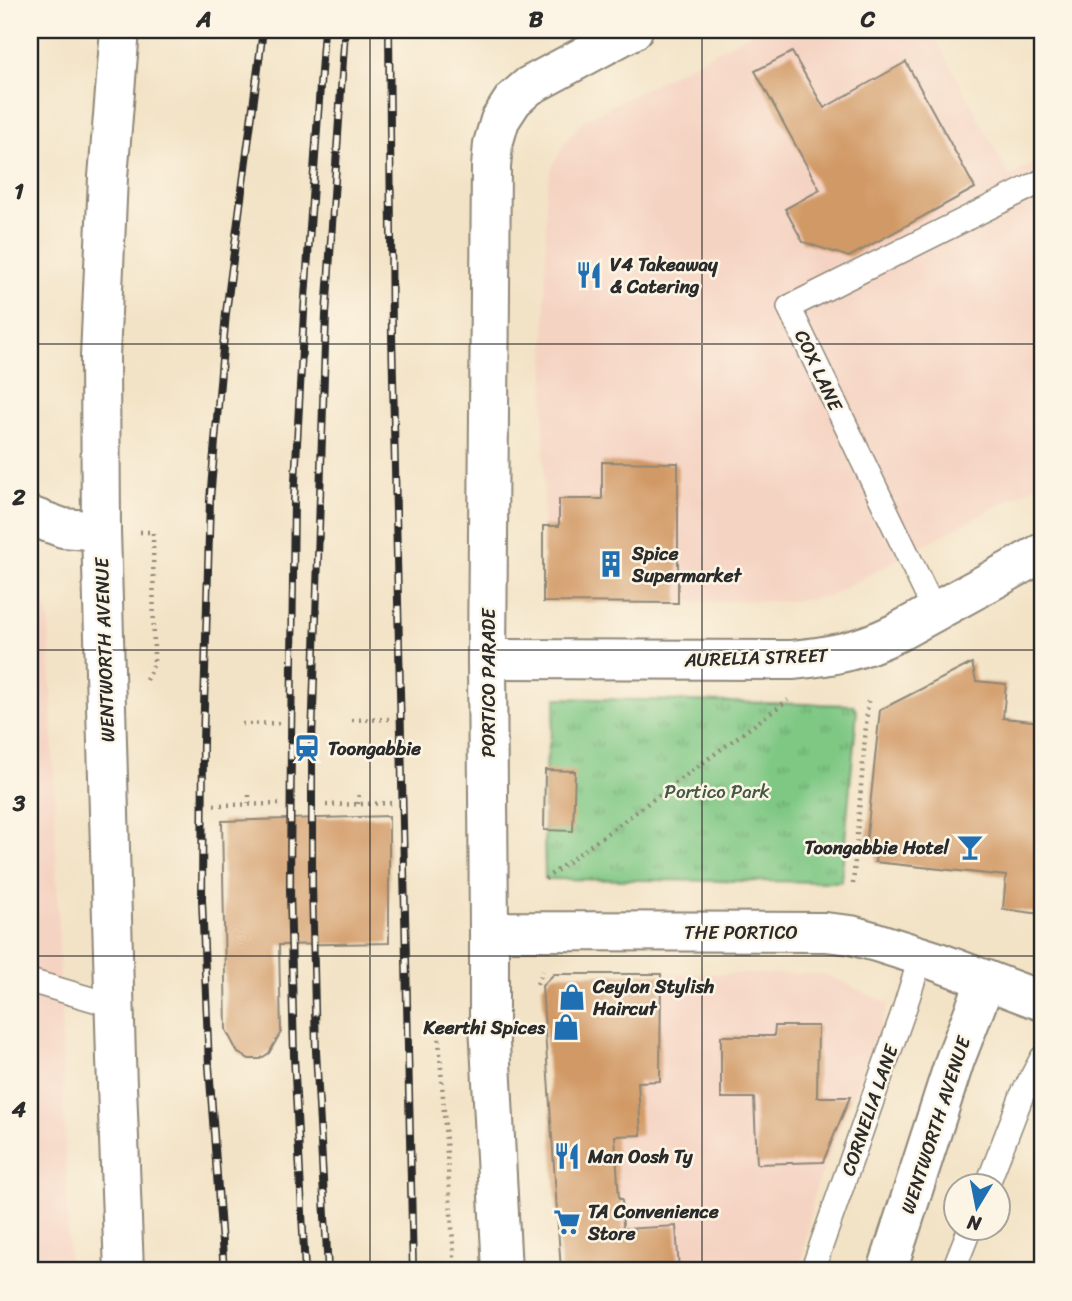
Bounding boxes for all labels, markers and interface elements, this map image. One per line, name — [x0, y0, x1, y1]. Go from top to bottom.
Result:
text: A — [195, 0, 212, 40]
text: B — [529, 0, 544, 40]
text: C — [860, 0, 876, 40]
text: 1 — [14, 171, 24, 212]
place label: V4 Takeaway & Catering — [610, 248, 719, 303]
restaurant icon: V4 Takeaway & Catering — [574, 260, 604, 290]
street label: COX LANE — [785, 324, 852, 418]
text: 2 — [11, 477, 26, 518]
place label: Spice Supermarket — [631, 537, 742, 592]
building icon: Spice Supermarket — [596, 549, 626, 579]
street label: WENTWORTH AVENUE — [85, 556, 124, 743]
street label: PORTICO PARADE — [472, 607, 505, 757]
street label: AURELIA STREET — [683, 638, 830, 677]
place label: Toongabbie — [328, 732, 421, 765]
station icon: Toongabbie — [292, 733, 322, 763]
park label: Portico Park — [664, 775, 770, 808]
text: 3 — [12, 783, 26, 824]
place label: Toongabbie Hotel — [805, 831, 950, 864]
bar icon: Toongabbie Hotel — [955, 832, 985, 862]
street label: THE PORTICO — [684, 916, 798, 949]
place label: Ceylon Stylish Haircut — [592, 970, 714, 1025]
shop icon: Ceylon Stylish Haircut — [557, 982, 587, 1012]
place label: Keerthi Spices — [422, 1011, 546, 1044]
shop icon: Keerthi Spices — [551, 1012, 581, 1042]
street label: WENTWORTH AVENUE — [891, 1031, 980, 1218]
street label: CORNELIA LANE — [832, 1039, 908, 1180]
text: 4 — [11, 1089, 27, 1130]
place label: Man Oosh Ty — [587, 1140, 694, 1173]
restaurant icon: Man Oosh Ty — [552, 1141, 582, 1171]
north arrow — [942, 1172, 1012, 1242]
place label: TA Convenience Store — [587, 1195, 719, 1250]
text: N — [964, 1206, 984, 1241]
supermarket icon: TA Convenience Store — [552, 1207, 582, 1237]

